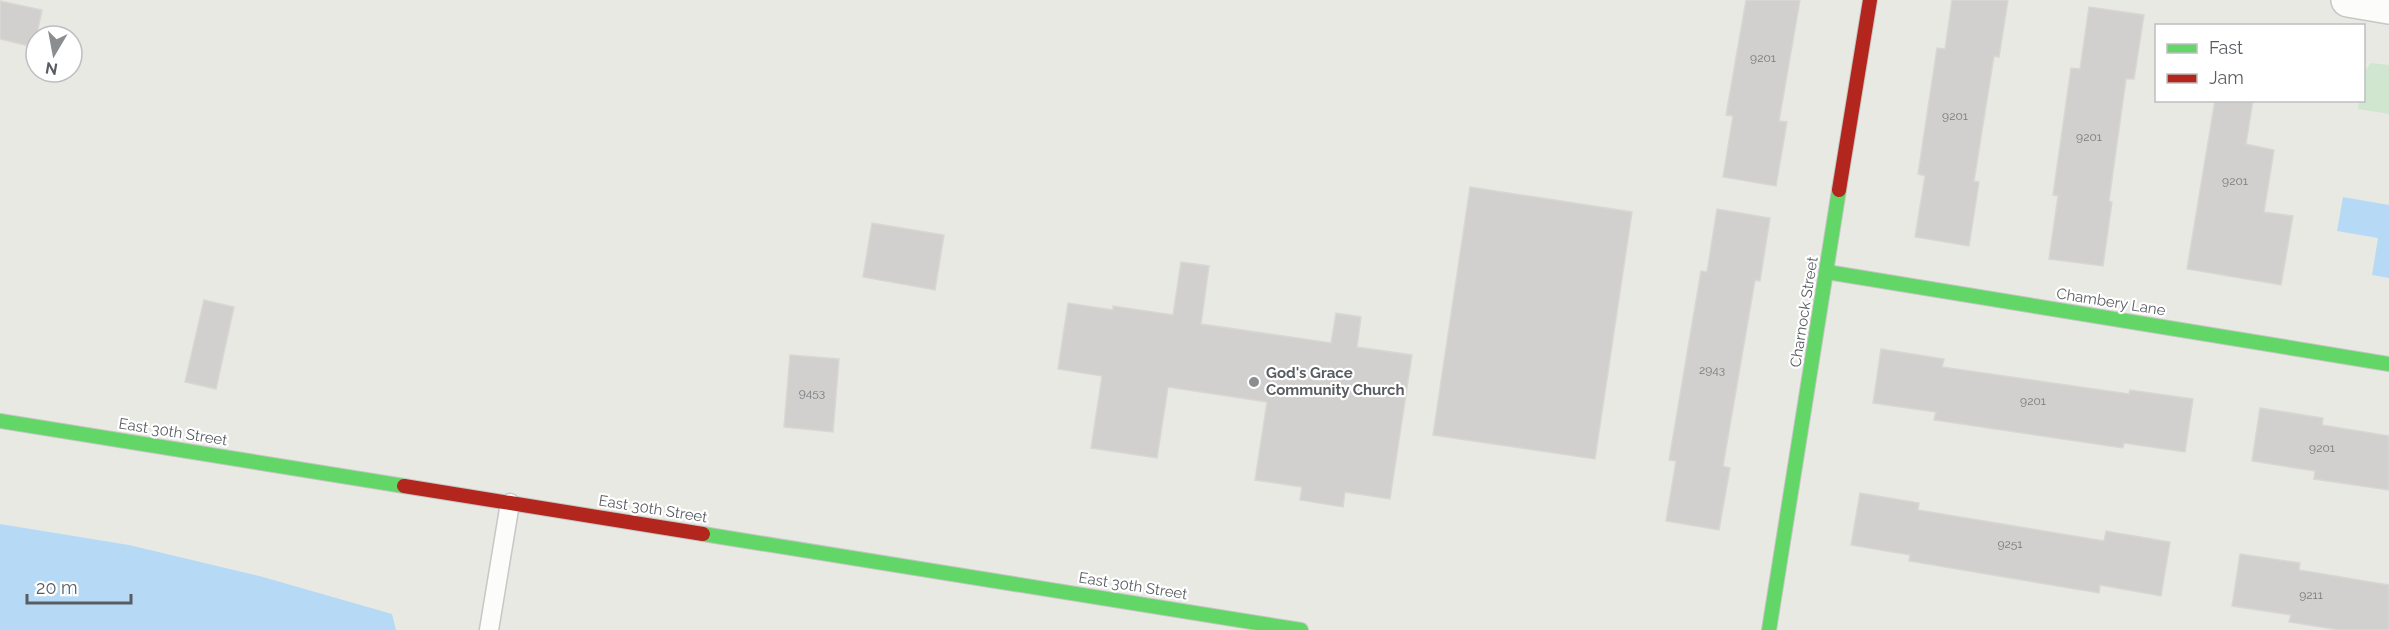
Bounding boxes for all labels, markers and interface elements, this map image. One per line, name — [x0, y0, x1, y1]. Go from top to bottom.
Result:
north arrow — [24, 24, 84, 84]
legend — [2155, 24, 2365, 102]
text: Fast — [2209, 37, 2243, 58]
house number: 9201 — [1750, 51, 1776, 65]
text: N — [44, 58, 59, 79]
text: Jam — [2209, 67, 2244, 88]
house number: 9201 — [1942, 109, 1968, 123]
house number: 9201 — [2076, 130, 2102, 144]
house number: 9201 — [2222, 174, 2248, 188]
street label: Charnock Street — [1786, 255, 1822, 369]
street label: Chambery Lane — [2055, 284, 2167, 320]
house number: 2943 — [1699, 363, 1725, 377]
place label: God's Grace Community Church — [1266, 364, 1404, 399]
marker: God's Grace Community Church — [1247, 375, 1261, 389]
house number: 9453 — [799, 386, 825, 400]
house number: 9201 — [2020, 394, 2046, 408]
street label: East 30th Street — [117, 415, 229, 449]
house number: 9201 — [2309, 441, 2335, 455]
street label: East 30th Street — [597, 492, 709, 526]
house number: 9251 — [1998, 537, 2022, 551]
scale bar — [27, 567, 130, 605]
street label: East 30th Street — [1077, 569, 1189, 603]
text: 20 m — [36, 577, 78, 598]
house number: 9211 — [2299, 588, 2323, 602]

